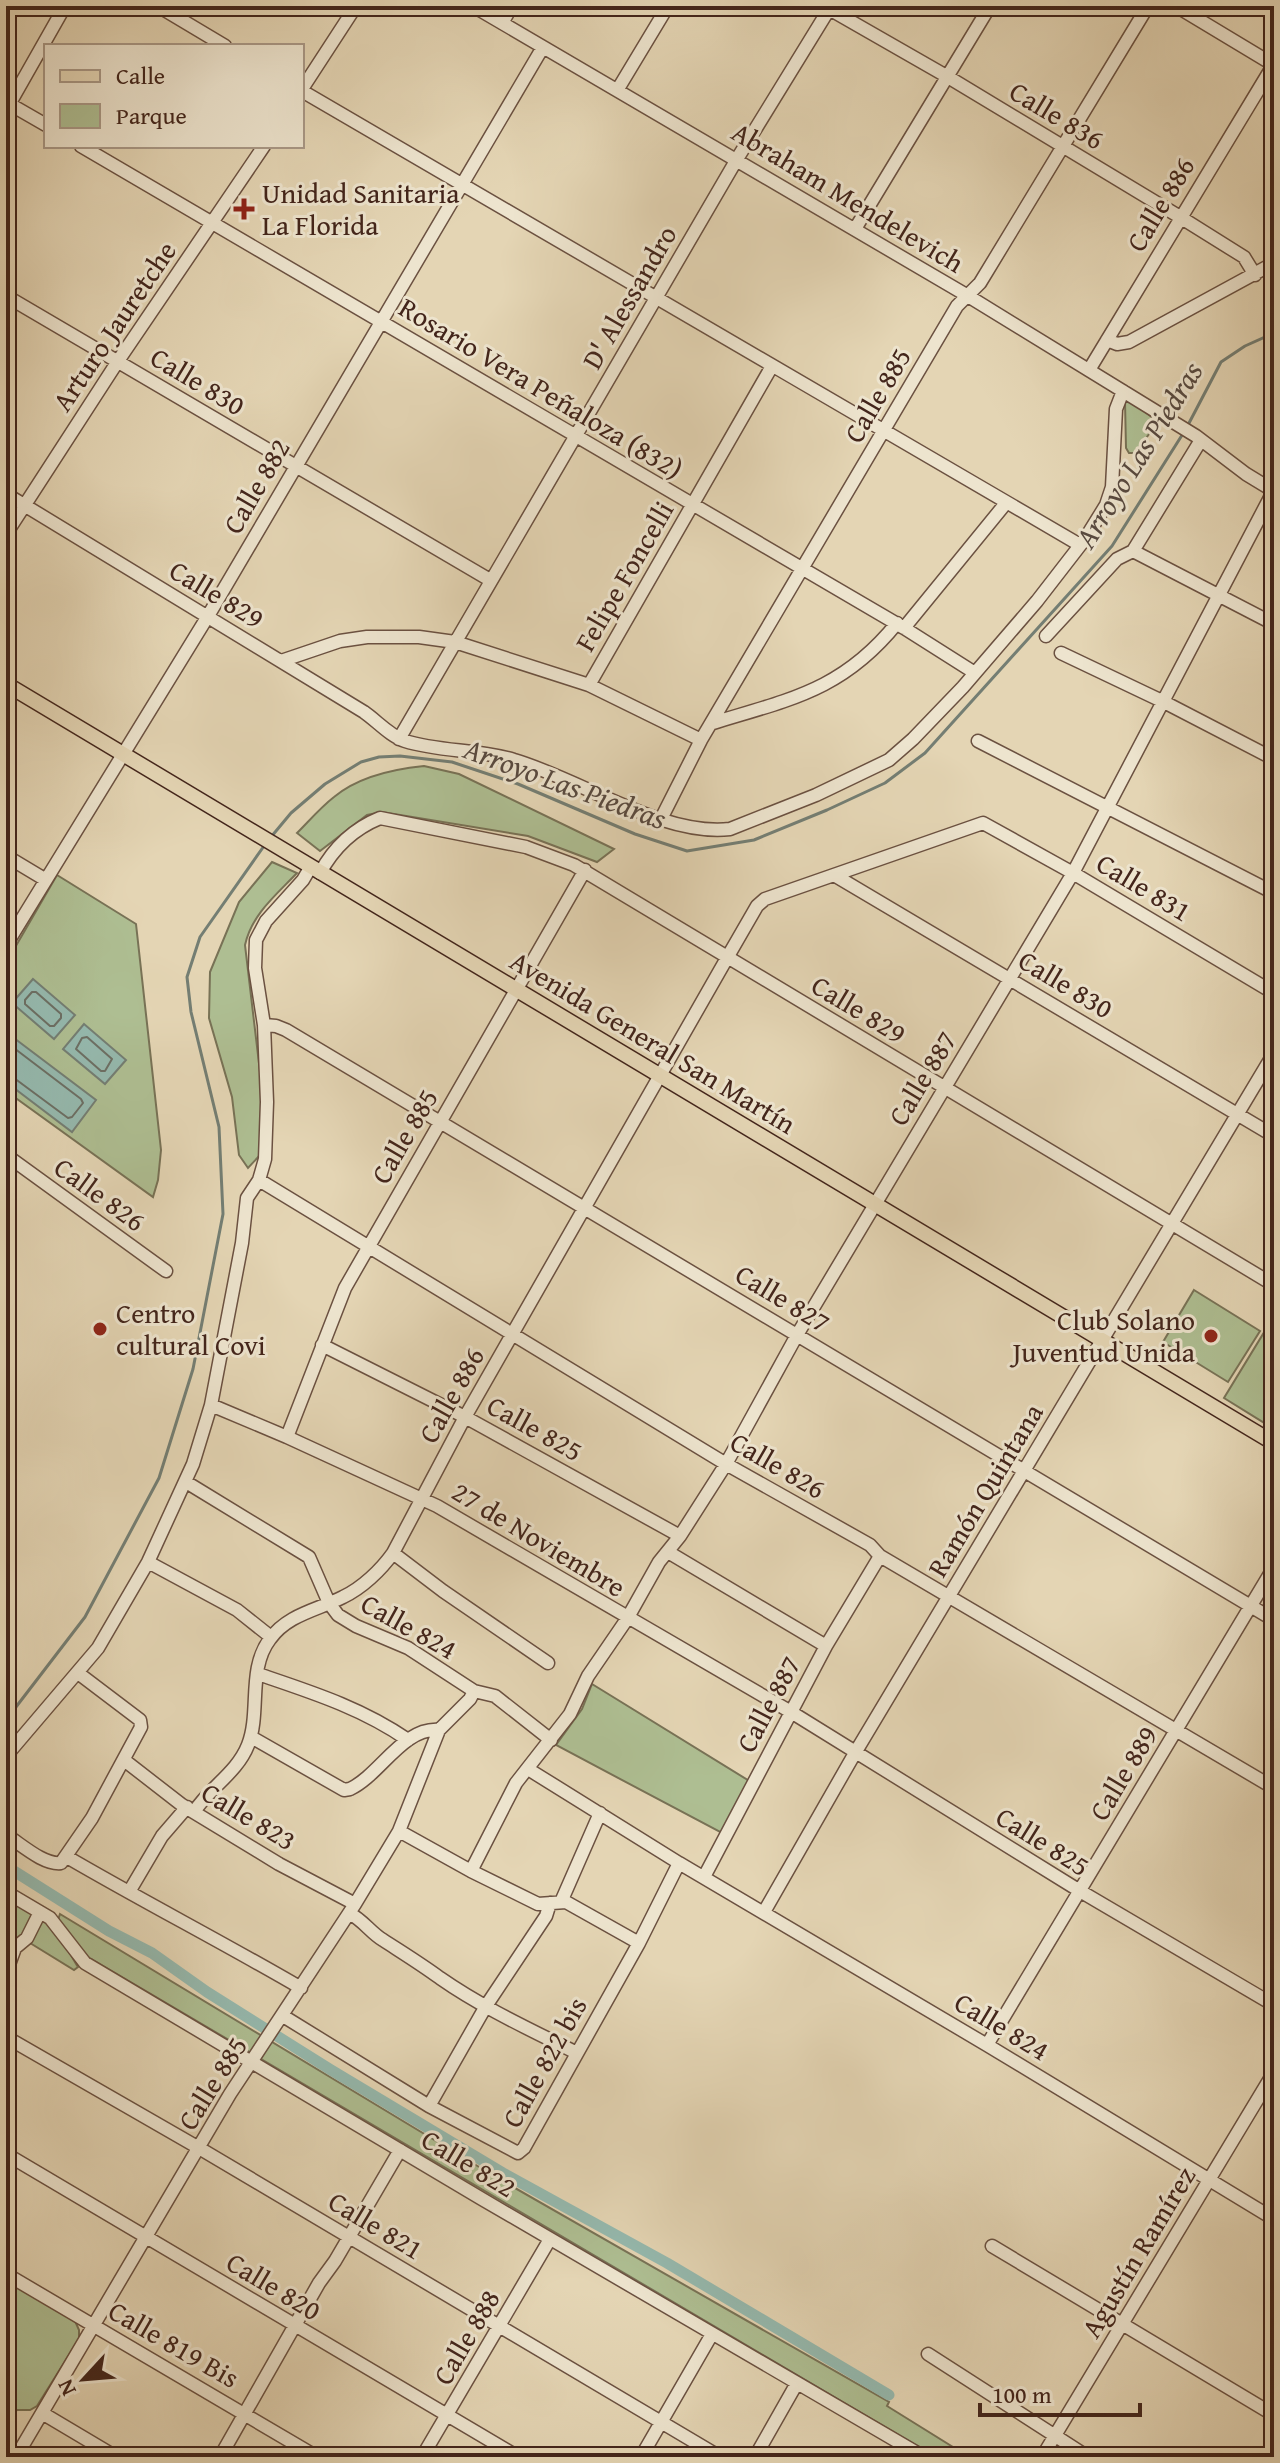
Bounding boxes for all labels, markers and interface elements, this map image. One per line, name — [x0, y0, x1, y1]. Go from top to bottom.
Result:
legend — [44, 44, 304, 148]
text: Calle — [116, 58, 165, 93]
street label: Calle 836 — [1002, 70, 1112, 159]
text: Parque — [116, 98, 187, 133]
street label: Abraham Mendelevich — [724, 111, 972, 282]
street label: Calle 886 — [1115, 149, 1204, 259]
place label: Unidad Sanitaria La Florida — [262, 172, 460, 245]
marker: Unidad Sanitaria La Florida — [233, 198, 255, 220]
street label: D' Alessandro — [571, 217, 686, 376]
street label: Arturo Jauretche — [41, 232, 186, 419]
street label: Rosario Vera Peñaloza (832) — [392, 286, 691, 489]
street label: Calle 830 — [143, 336, 253, 425]
street label: Calle 885 — [833, 340, 920, 450]
water label: Arroyo Las Piedras — [1063, 353, 1213, 557]
street label: Calle 882 — [212, 431, 299, 541]
street label: Felipe Foncelli — [564, 493, 683, 659]
street label: Calle 829 — [162, 549, 272, 638]
water label: Arroyo Las Piedras — [457, 726, 673, 840]
street label: Calle 831 — [1089, 842, 1199, 931]
street label: Calle 830 — [1011, 939, 1121, 1028]
street label: Avenida General San Martín — [503, 940, 804, 1143]
street label: Calle 829 — [804, 964, 914, 1053]
street label: Calle 887 — [877, 1023, 966, 1133]
street label: Calle 885 — [360, 1081, 447, 1191]
street label: Calle 826 — [46, 1146, 154, 1241]
street label: Calle 827 — [728, 1253, 838, 1342]
place label: Centro cultural Covi — [116, 1292, 266, 1365]
place label: Club Solano Juventud Unida — [1010, 1299, 1196, 1372]
marker: Centro cultural Covi — [91, 1320, 109, 1338]
marker: Club Solano Juventud Unida — [1202, 1327, 1220, 1345]
street label: Calle 886 — [407, 1339, 494, 1450]
street label: Calle 825 — [480, 1384, 591, 1471]
street label: Ramón Quintana — [916, 1394, 1053, 1584]
street label: Calle 826 — [723, 1421, 833, 1508]
street label: 27 de Noviembre — [445, 1471, 634, 1607]
street label: Calle 824 — [354, 1582, 465, 1669]
street label: Calle 887 — [725, 1648, 810, 1759]
street label: Calle 889 — [1078, 1718, 1167, 1828]
street label: Calle 823 — [194, 1771, 304, 1860]
street label: Calle 825 — [988, 1796, 1098, 1885]
street label: Calle 824 — [947, 1981, 1057, 2070]
street label: Calle 822 bis — [491, 1989, 596, 2134]
street label: Calle 885 — [167, 2028, 256, 2138]
street label: Calle 822 — [414, 2118, 524, 2207]
street label: Agustín Ramírez — [1070, 2158, 1205, 2345]
street label: Calle 821 — [321, 2180, 431, 2269]
street label: Calle 820 — [219, 2241, 329, 2330]
street label: Calle 888 — [422, 2282, 509, 2392]
street label: Calle 819 Bis — [101, 2290, 247, 2398]
north arrow — [44, 2339, 124, 2419]
scale bar — [980, 2367, 1140, 2417]
text: N — [48, 2374, 84, 2401]
text: 100 m — [992, 2377, 1052, 2412]

